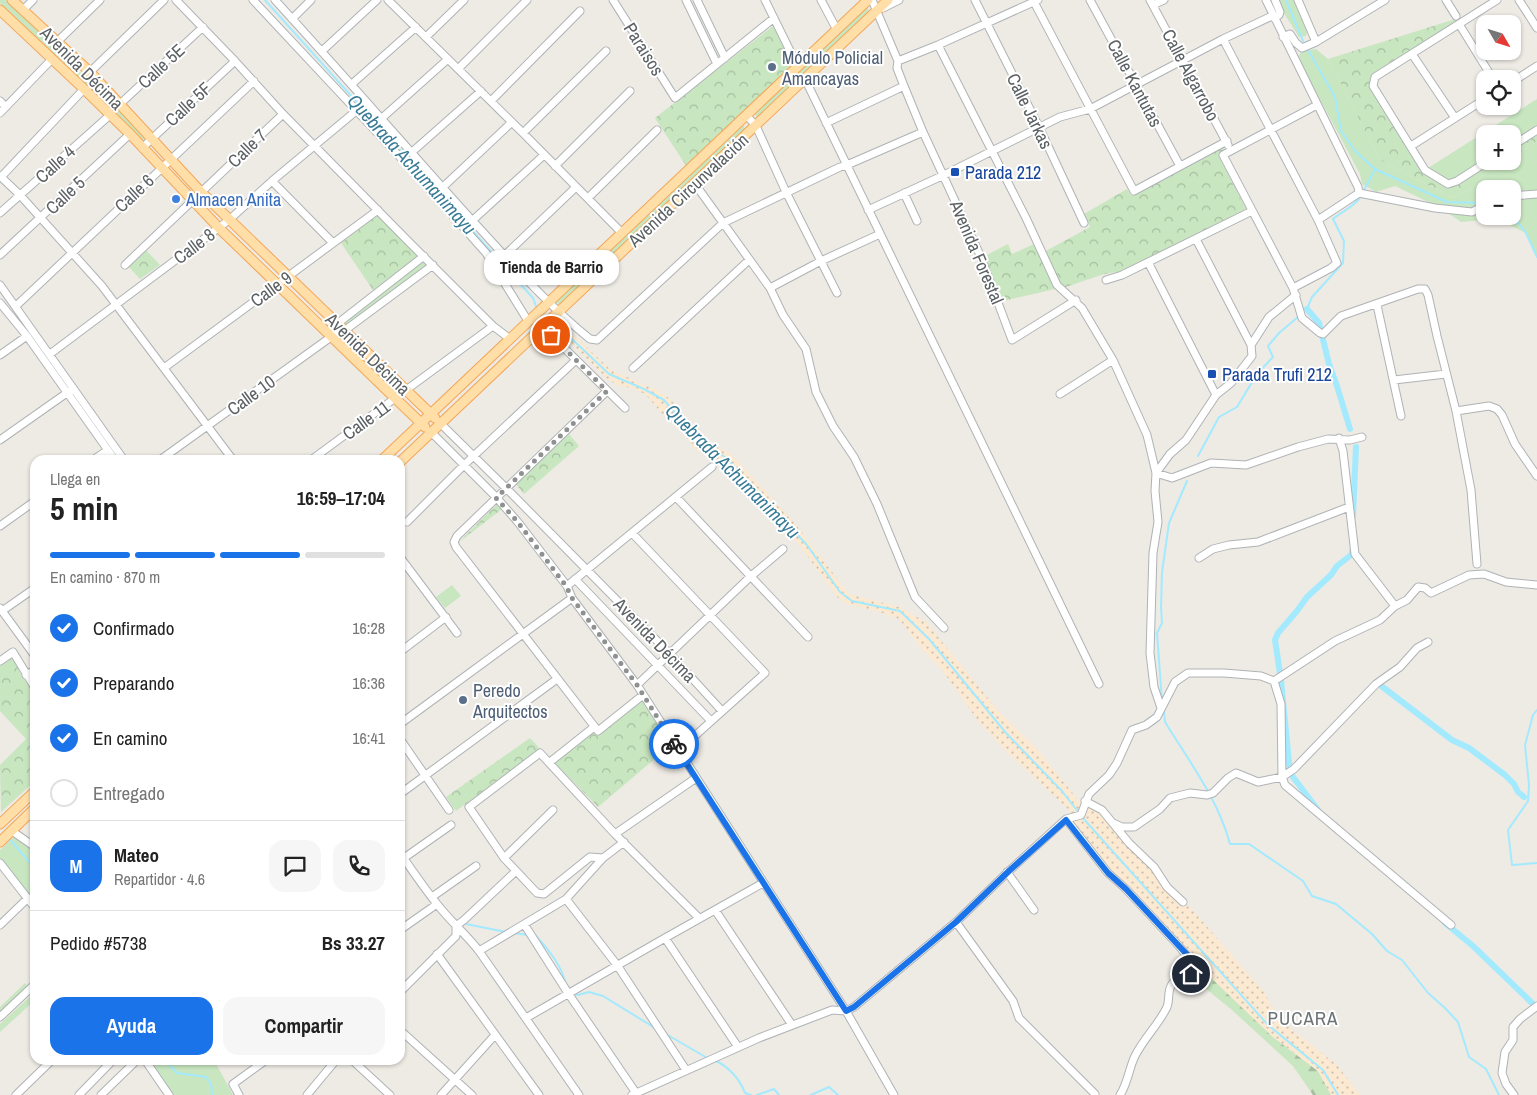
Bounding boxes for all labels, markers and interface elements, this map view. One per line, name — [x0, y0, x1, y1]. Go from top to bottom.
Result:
north arrow — [1476, 15, 1521, 60]
map controls — [1476, 15, 1521, 225]
street label: Paraisos — [618, 18, 670, 80]
street label: Avenida Décima — [34, 20, 129, 115]
street label: Calle Algarrobo — [1156, 25, 1226, 125]
street label: Calle Kantutas — [1101, 35, 1169, 131]
street label: Calle 5E — [132, 38, 190, 94]
place label: Módulo Policial Amancayas — [781, 45, 883, 91]
marker: Módulo Policial Amancayas — [766, 61, 778, 73]
street label: Calle Jarkas — [1001, 69, 1059, 153]
button: locate — [1476, 70, 1521, 115]
street label: Calle 5F — [159, 76, 217, 132]
water label: Quebrada Achumanimayu — [342, 88, 482, 240]
street label: Calle 7 — [222, 123, 272, 173]
button: + — [1476, 125, 1521, 170]
street label: Avenida Circunvalación — [622, 128, 754, 253]
street label: Calle 4 — [30, 139, 80, 189]
place label: Parada 212 — [965, 160, 1041, 185]
marker: Parada 212 — [949, 166, 961, 178]
street label: Calle 6 — [109, 168, 159, 218]
street label: Calle 5 — [40, 170, 90, 220]
button: − — [1476, 180, 1521, 225]
place label: Almacen Anita — [185, 187, 281, 212]
marker: Almacen Anita — [170, 193, 182, 205]
street label: Avenida Forestal — [943, 195, 1010, 308]
street label: Calle 8 — [168, 222, 220, 270]
callout: Tienda de Barrio — [484, 250, 618, 285]
text: Tienda de Barrio — [500, 256, 603, 278]
street label: Calle 9 — [245, 265, 297, 313]
street label: Avenida Décima — [319, 306, 416, 401]
pin — [530, 314, 572, 356]
icon: bag — [537, 321, 565, 349]
place label: Parada Trufi 212 — [1222, 362, 1332, 387]
marker: Parada Trufi 212 — [1206, 368, 1218, 380]
street label: Calle 10 — [222, 369, 280, 421]
street label: Calle 11 — [337, 394, 395, 446]
water label: Quebrada Achumanimayu — [660, 398, 806, 544]
text: Llega en — [50, 468, 100, 490]
text: 16:59–17:04 — [297, 485, 385, 511]
text: 5 min — [50, 487, 119, 530]
text: En camino · 870 m — [50, 566, 160, 588]
street label: Avenida Décima — [607, 591, 702, 688]
icon: check — [50, 614, 78, 642]
text: Confirmado — [93, 615, 174, 641]
text: 16:28 — [352, 617, 385, 639]
icon: check — [50, 669, 78, 697]
text: Preparando — [93, 670, 174, 696]
text: 16:36 — [352, 672, 385, 694]
place label: Peredo Arquitectos — [472, 678, 548, 724]
marker: Peredo Arquitectos — [457, 694, 469, 706]
courier — [649, 719, 699, 769]
icon: check — [50, 724, 78, 752]
text: En camino — [93, 725, 167, 751]
text: 16:41 — [352, 727, 385, 749]
icon: bike — [660, 730, 688, 758]
text: Entregado — [93, 780, 165, 806]
button: chat — [269, 840, 321, 892]
button: phone — [333, 840, 385, 892]
text: Mateo — [114, 842, 159, 868]
text: M — [70, 853, 82, 879]
text: Repartidor · 4.6 — [114, 868, 205, 890]
text: Pedido #5738 — [50, 930, 147, 956]
text: Bs 33.27 — [322, 930, 385, 956]
pin — [1170, 953, 1212, 995]
icon: home — [1177, 960, 1205, 988]
button: Ayuda — [50, 997, 213, 1055]
button: Compartir — [223, 997, 385, 1055]
district label: PUCARA — [1268, 1005, 1338, 1031]

